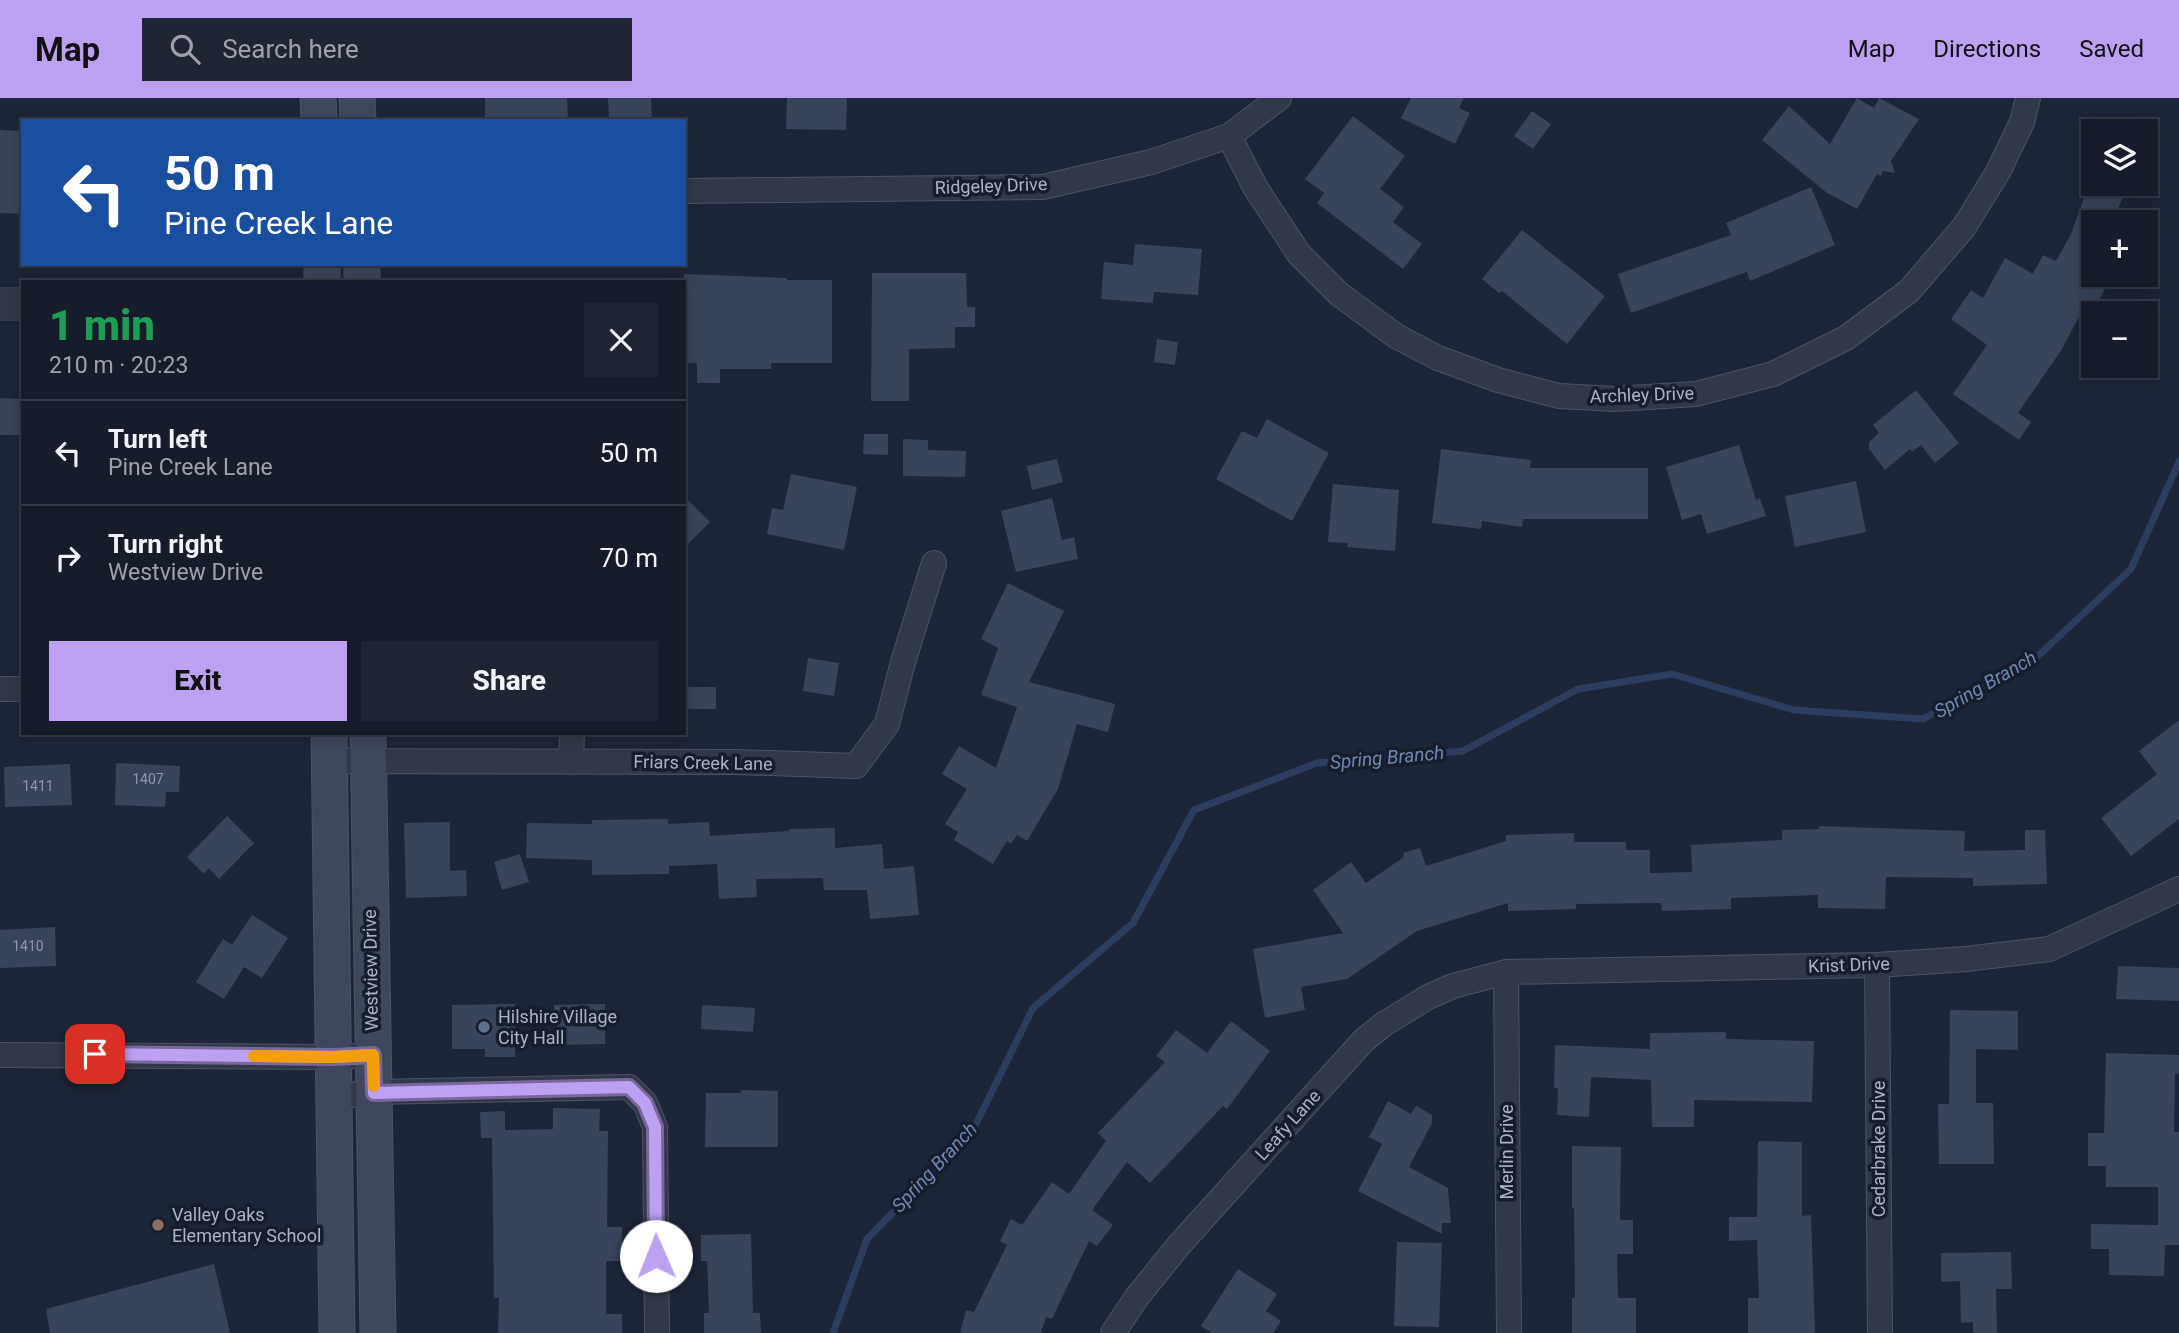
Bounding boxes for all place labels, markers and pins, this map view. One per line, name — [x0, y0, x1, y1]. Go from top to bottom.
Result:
place label: Hilshire Village City Hall — [498, 1006, 617, 1048]
marker: Hilshire Village City Hall — [476, 1019, 492, 1035]
pin — [65, 1024, 125, 1084]
place label: Valley Oaks Elementary School — [172, 1204, 321, 1246]
marker: Valley Oaks Elementary School — [150, 1217, 166, 1233]

